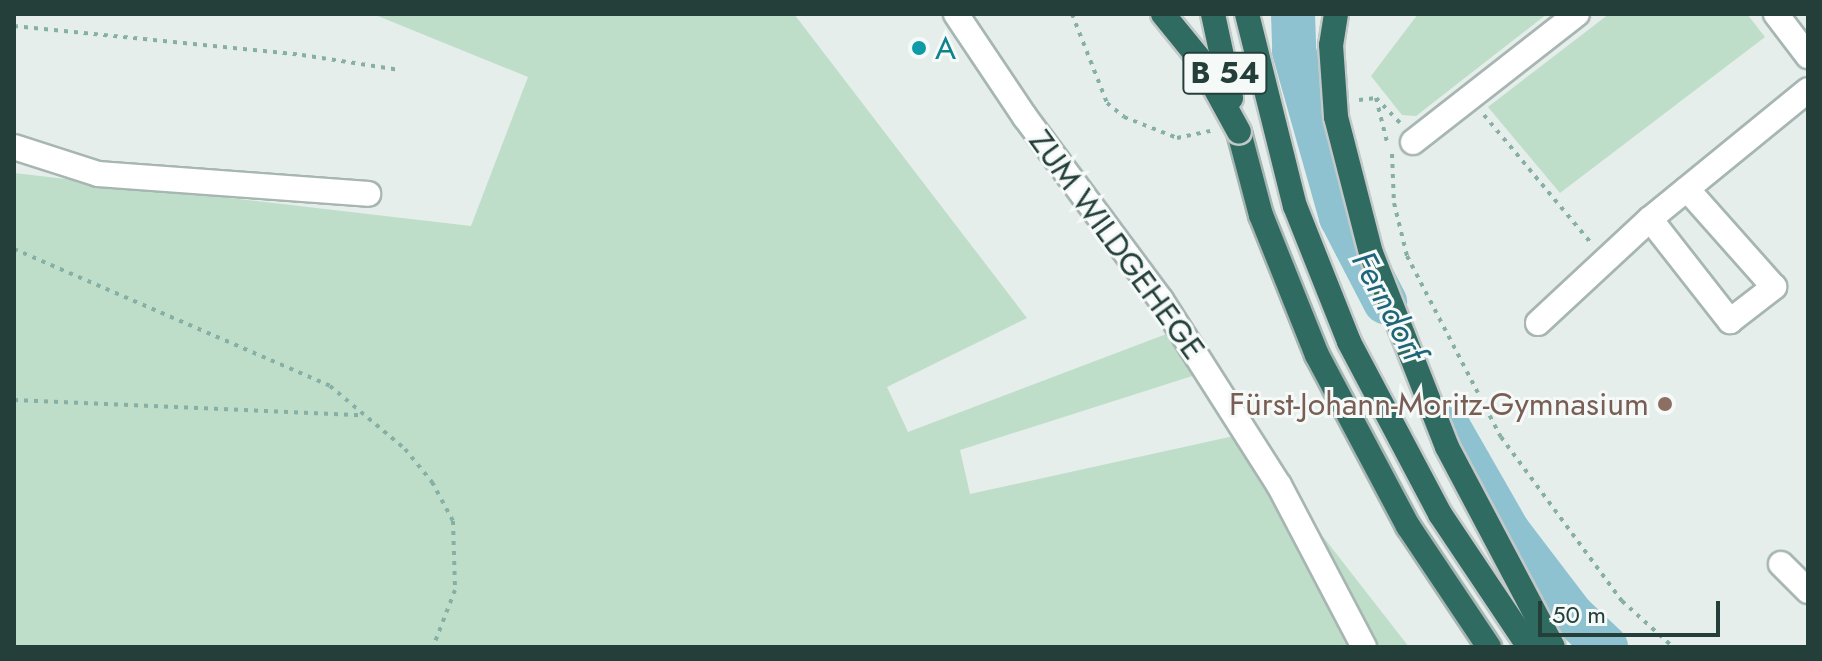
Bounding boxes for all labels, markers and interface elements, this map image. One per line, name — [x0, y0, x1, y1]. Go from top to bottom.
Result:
place label: A — [935, 29, 956, 67]
marker: A — [910, 39, 928, 57]
road number: B 54 — [1181, 47, 1269, 99]
street label: ZUM WILDGEHEGE — [1021, 123, 1213, 367]
water label: Ferndorf — [1343, 244, 1435, 368]
place label: Fürst-Johann-Moritz-Gymnasium — [1229, 385, 1649, 423]
marker: Fürst-Johann-Moritz-Gymnasium — [1656, 395, 1674, 413]
scale bar — [1542, 585, 1724, 635]
text: 50 m — [1552, 597, 1606, 632]

